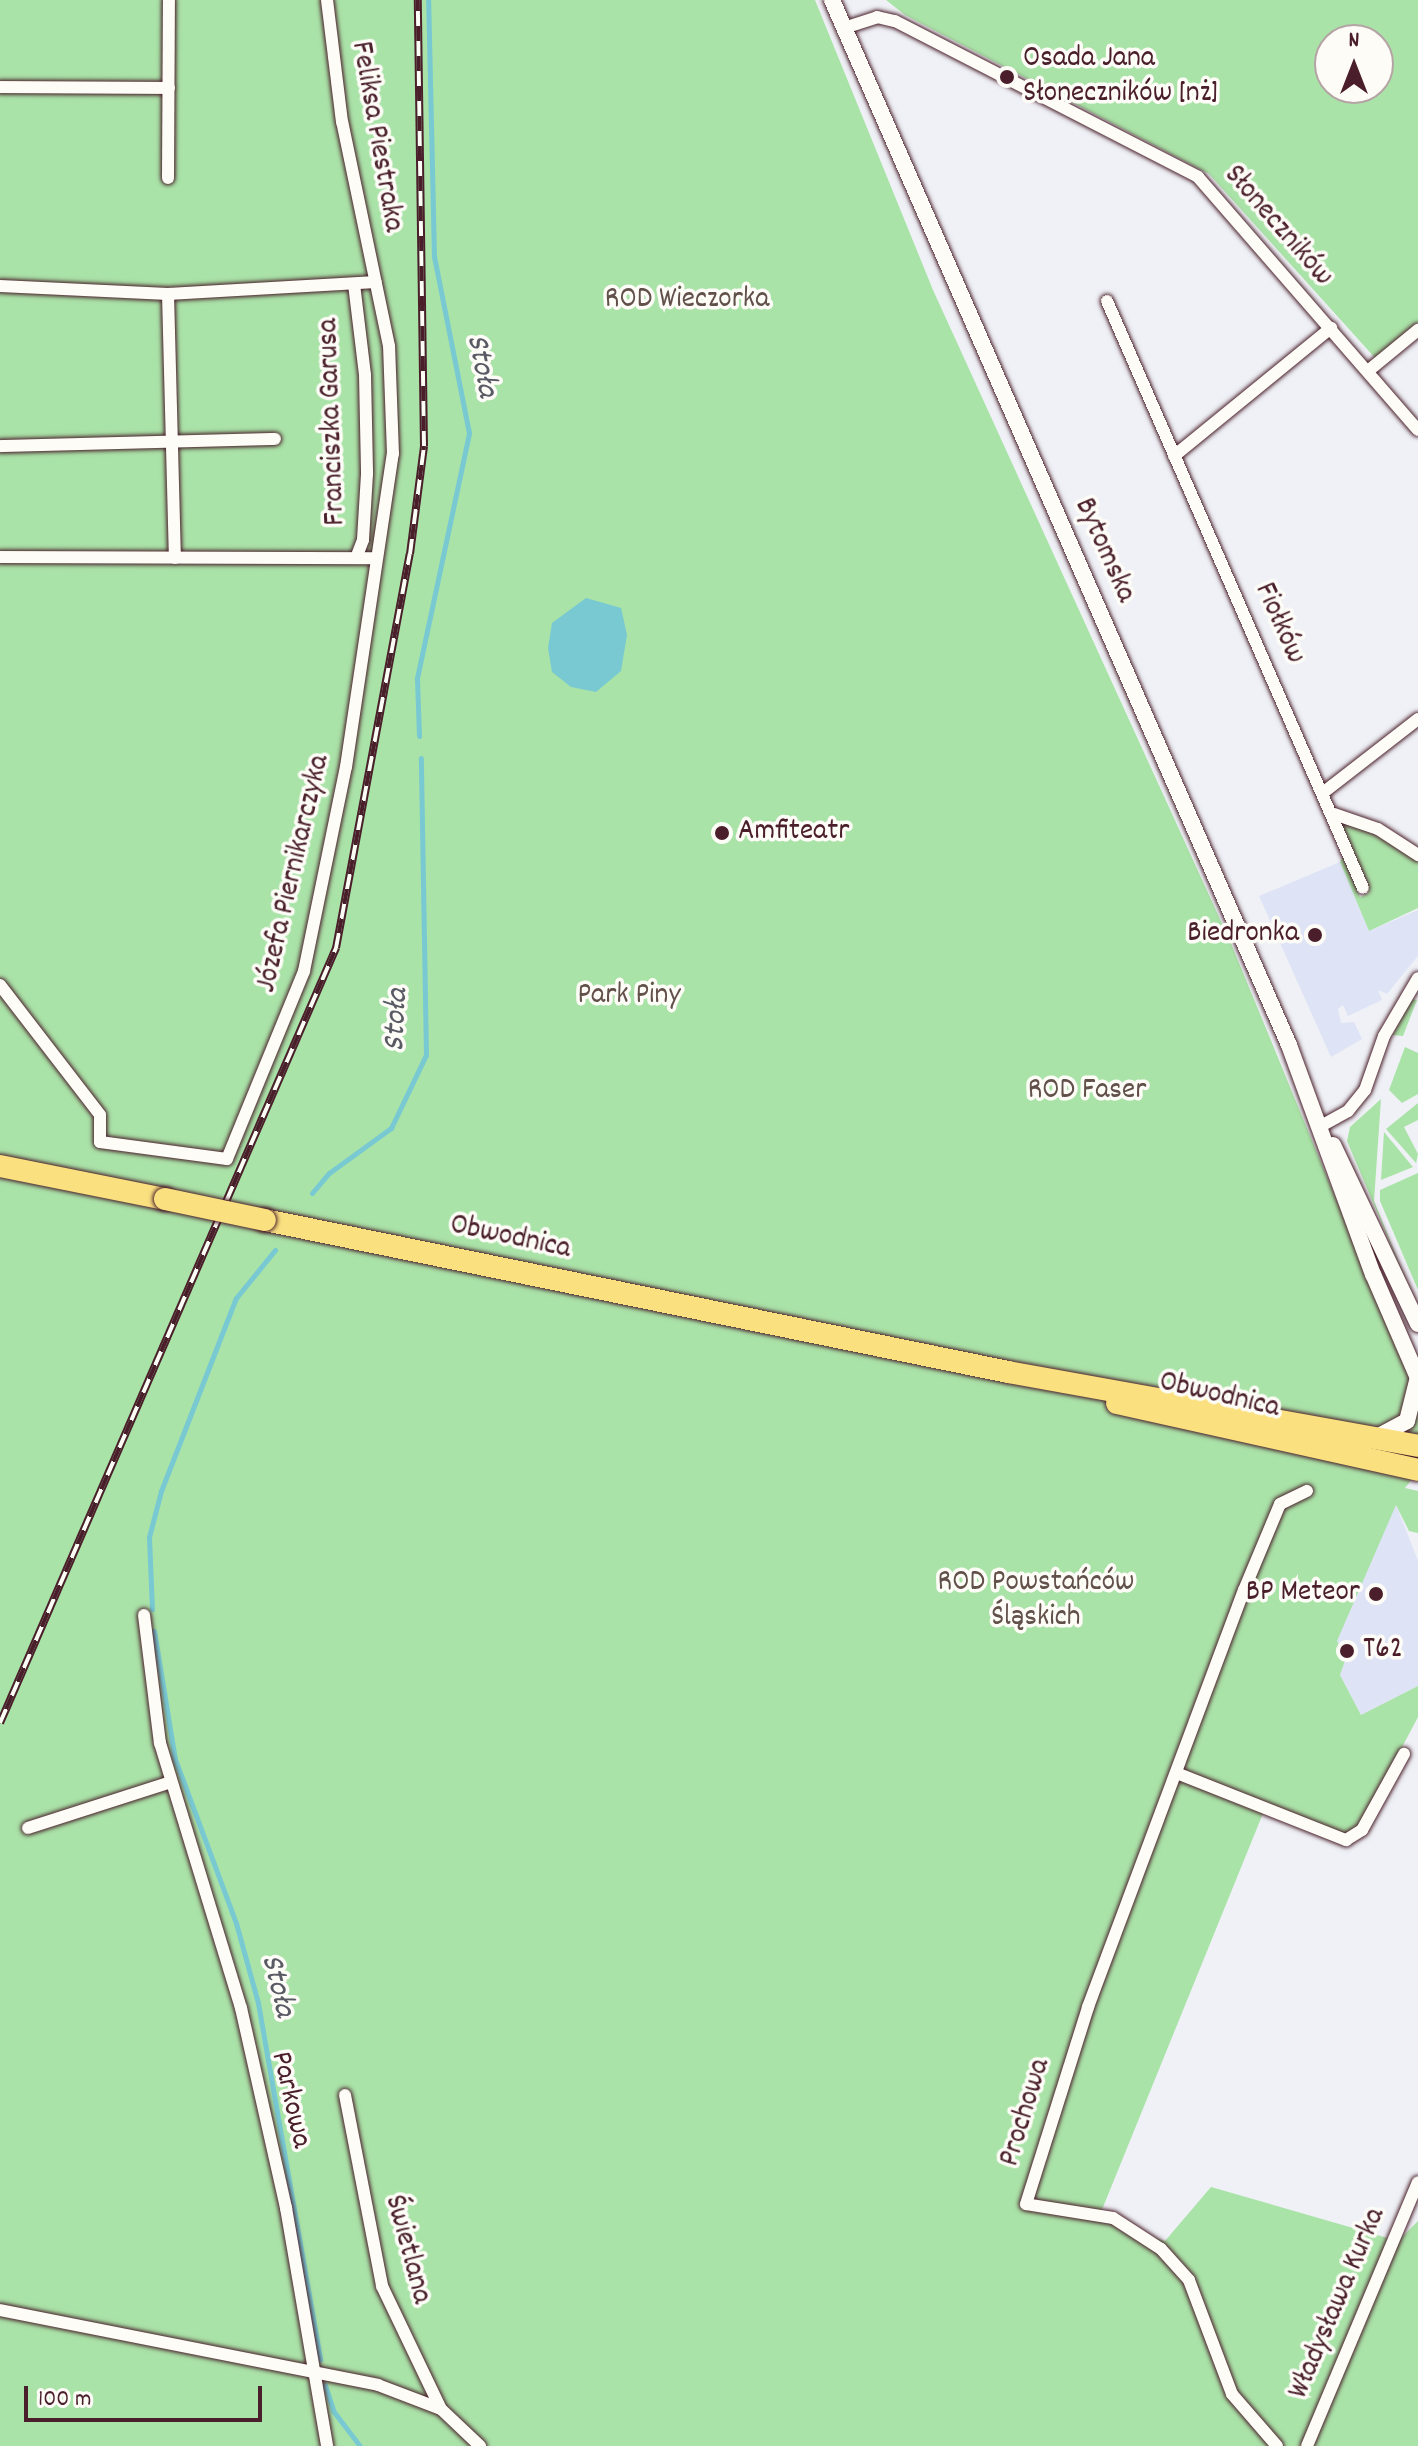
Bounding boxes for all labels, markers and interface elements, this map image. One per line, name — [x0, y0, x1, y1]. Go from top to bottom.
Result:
north arrow — [1314, 24, 1394, 104]
text: N — [1349, 26, 1359, 57]
street label: Feliksa Piestraka — [341, 39, 409, 235]
place label: Osada Jana Słoneczników [nż] — [1023, 42, 1218, 112]
marker: Osada Jana Słoneczników [nż] — [998, 68, 1016, 86]
street label: Słoneczników — [1215, 159, 1339, 295]
park label: ROD Wieczorka — [605, 283, 769, 319]
street label: Franciszka Garusa — [312, 318, 356, 526]
water label: Stoła — [455, 331, 505, 401]
street label: Bytomska — [1064, 493, 1142, 609]
street label: Fiołków — [1244, 578, 1312, 670]
street label: Józefa Piernikarczyka — [250, 752, 340, 996]
place label: Amfiteatr — [738, 815, 849, 851]
marker: Amfiteatr — [713, 824, 731, 842]
place label: Biedronka — [1187, 917, 1299, 953]
marker: Biedronka — [1306, 926, 1324, 944]
park label: Park Piny — [577, 979, 681, 1015]
water label: Stoła — [377, 987, 419, 1053]
park label: ROD Faser — [1028, 1074, 1146, 1110]
street label: Obwodnica — [446, 1209, 574, 1269]
street label: Obwodnica — [1155, 1366, 1283, 1428]
park label: ROD Powstańców Śląskich — [938, 1566, 1134, 1636]
place label: BP Meteor — [1246, 1576, 1360, 1612]
marker: BP Meteor — [1367, 1585, 1385, 1603]
place label: T62 — [1363, 1633, 1403, 1669]
marker: T62 — [1338, 1642, 1356, 1660]
water label: Stoła — [250, 1951, 302, 2021]
street label: Parkowa — [260, 2048, 318, 2152]
street label: Prochowa — [994, 2055, 1060, 2171]
street label: Świetlana — [374, 2192, 438, 2308]
street label: Władysława Kurka — [1283, 2203, 1395, 2405]
scale bar — [28, 2370, 266, 2420]
text: 100 m — [38, 2383, 91, 2417]

